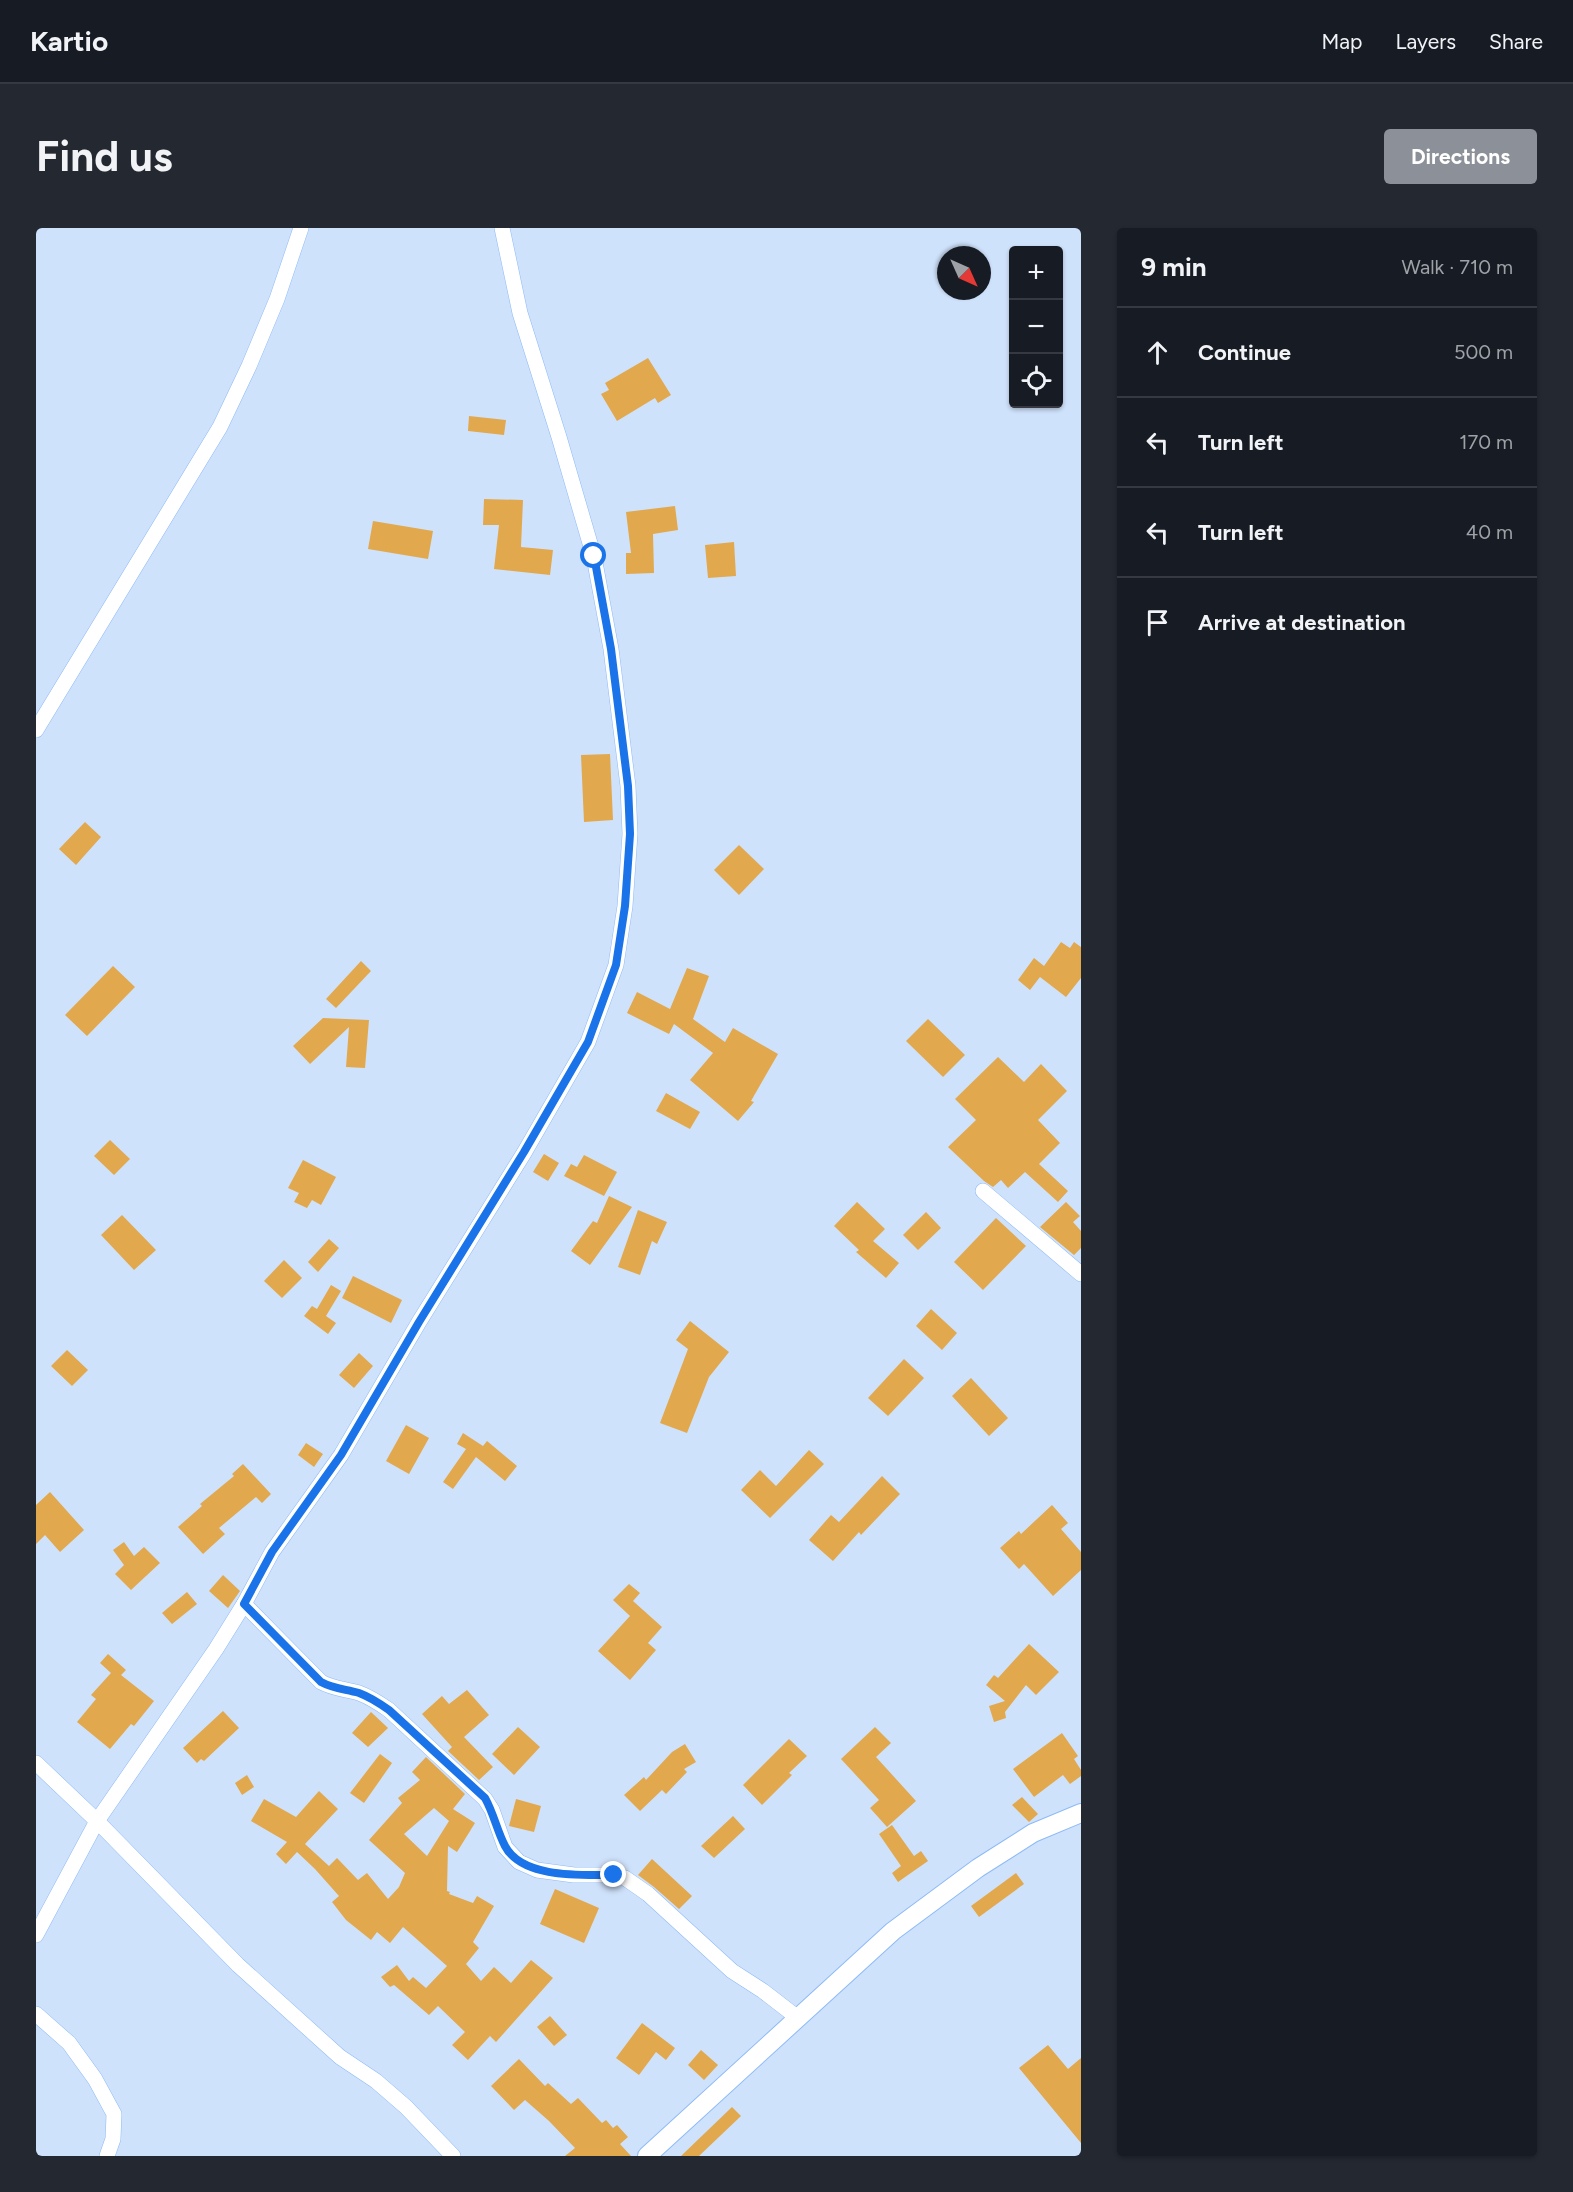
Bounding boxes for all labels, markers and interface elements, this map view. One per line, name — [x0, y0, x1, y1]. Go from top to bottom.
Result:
text: Kartio — [30, 24, 108, 58]
text: Map — [1322, 29, 1362, 54]
text: Layers — [1395, 29, 1456, 54]
text: Share — [1489, 29, 1543, 54]
button: Directions — [1384, 129, 1537, 184]
text: Find us — [36, 131, 173, 182]
north arrow — [937, 246, 991, 300]
map controls — [1009, 246, 1063, 408]
button: + — [1009, 246, 1063, 300]
text: 9 min — [1141, 251, 1207, 283]
text: Walk · 710 m — [1402, 255, 1513, 279]
button: − — [1009, 300, 1063, 354]
icon: ahead — [1141, 336, 1174, 369]
text: Continue — [1198, 339, 1291, 366]
text: 500 m — [1454, 340, 1513, 364]
button: locate — [1009, 354, 1063, 408]
icon: left — [1141, 426, 1174, 459]
text: Turn left — [1198, 429, 1284, 456]
text: 170 m — [1459, 430, 1513, 454]
icon: left — [1141, 516, 1174, 549]
text: Turn left — [1198, 519, 1284, 546]
text: 40 m — [1466, 520, 1513, 544]
route start — [580, 542, 606, 568]
icon: arrive — [1141, 606, 1174, 639]
text: Arrive at destination — [1198, 609, 1406, 636]
route end — [600, 1861, 626, 1887]

